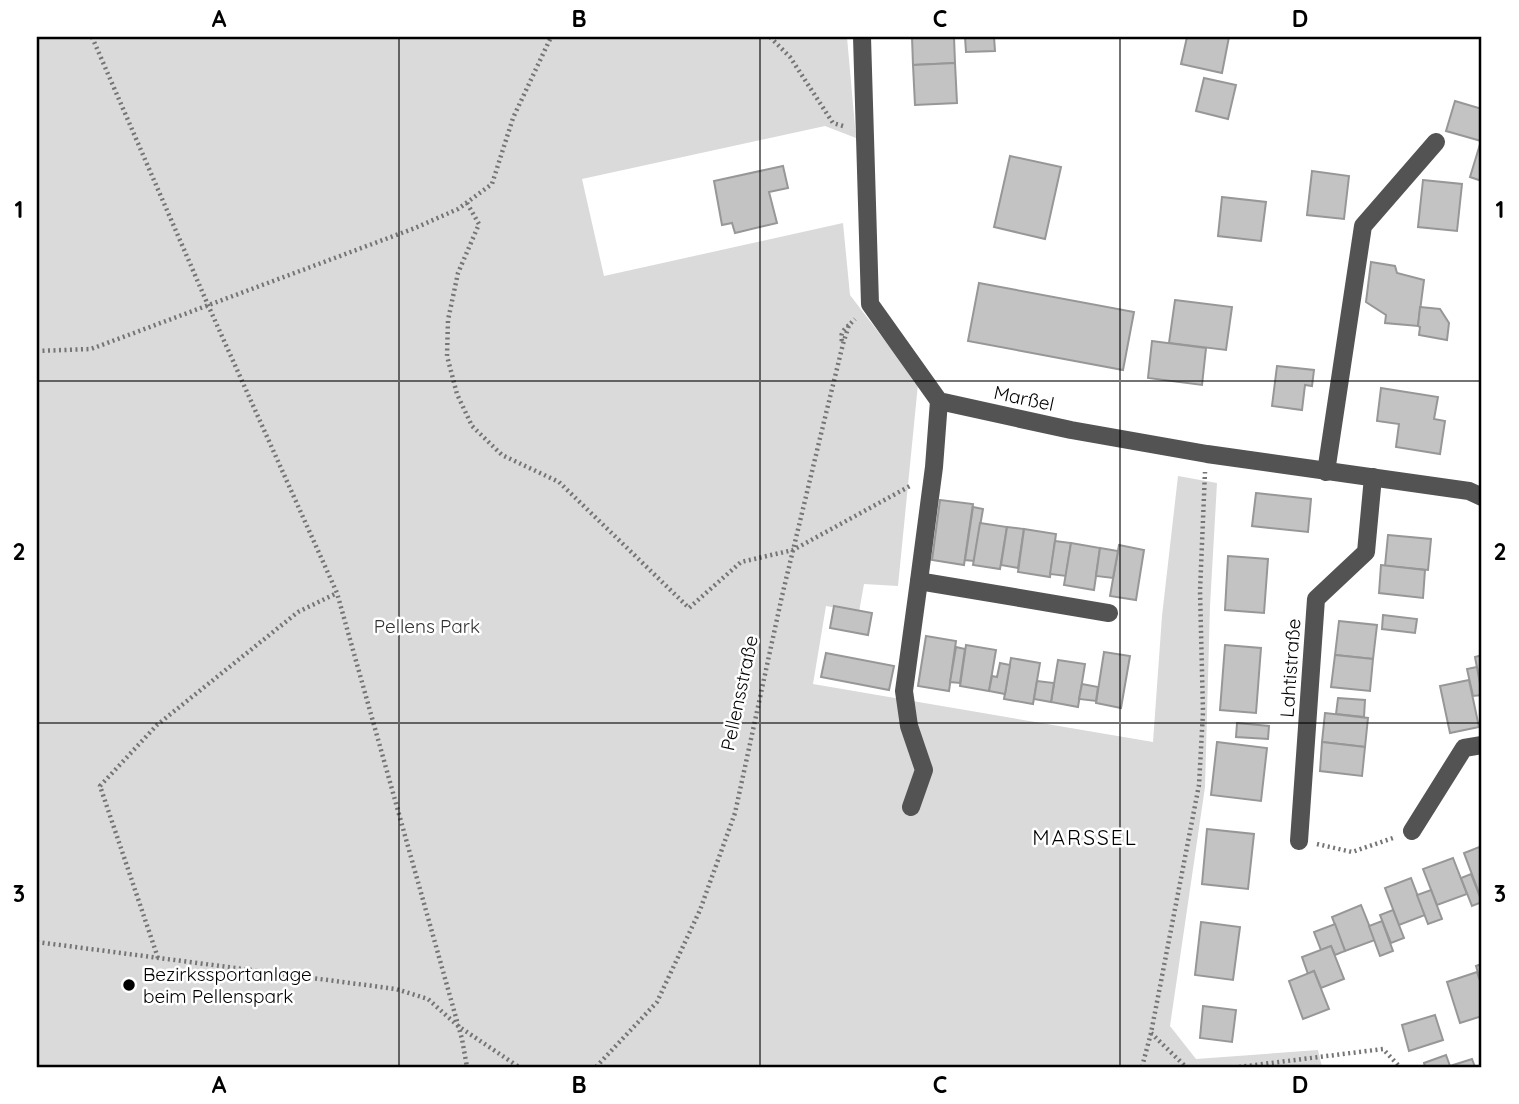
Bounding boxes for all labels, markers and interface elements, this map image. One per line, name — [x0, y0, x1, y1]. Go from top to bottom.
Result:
text: A — [212, 4, 227, 33]
text: B — [571, 4, 587, 33]
text: C — [933, 4, 947, 33]
text: D — [1292, 4, 1308, 33]
text: 1 — [15, 195, 23, 224]
text: 1 — [1496, 195, 1504, 224]
street label: Marßel — [992, 380, 1056, 416]
text: 2 — [12, 537, 26, 566]
text: 2 — [1493, 537, 1507, 566]
park label: Pellens Park — [374, 614, 480, 638]
street label: Lahtistraße — [1275, 618, 1305, 718]
street label: Pellensstraße — [715, 633, 763, 753]
district label: MARSSEL — [1032, 824, 1138, 850]
text: 3 — [13, 879, 25, 908]
text: 3 — [1494, 879, 1506, 908]
place label: Bezirkssportanlage beim Pellenspark — [143, 962, 312, 1008]
marker: Bezirkssportanlage beim Pellenspark — [121, 977, 137, 993]
text: A — [212, 1070, 227, 1099]
text: B — [571, 1070, 587, 1099]
text: C — [933, 1070, 947, 1099]
text: D — [1292, 1070, 1308, 1099]

